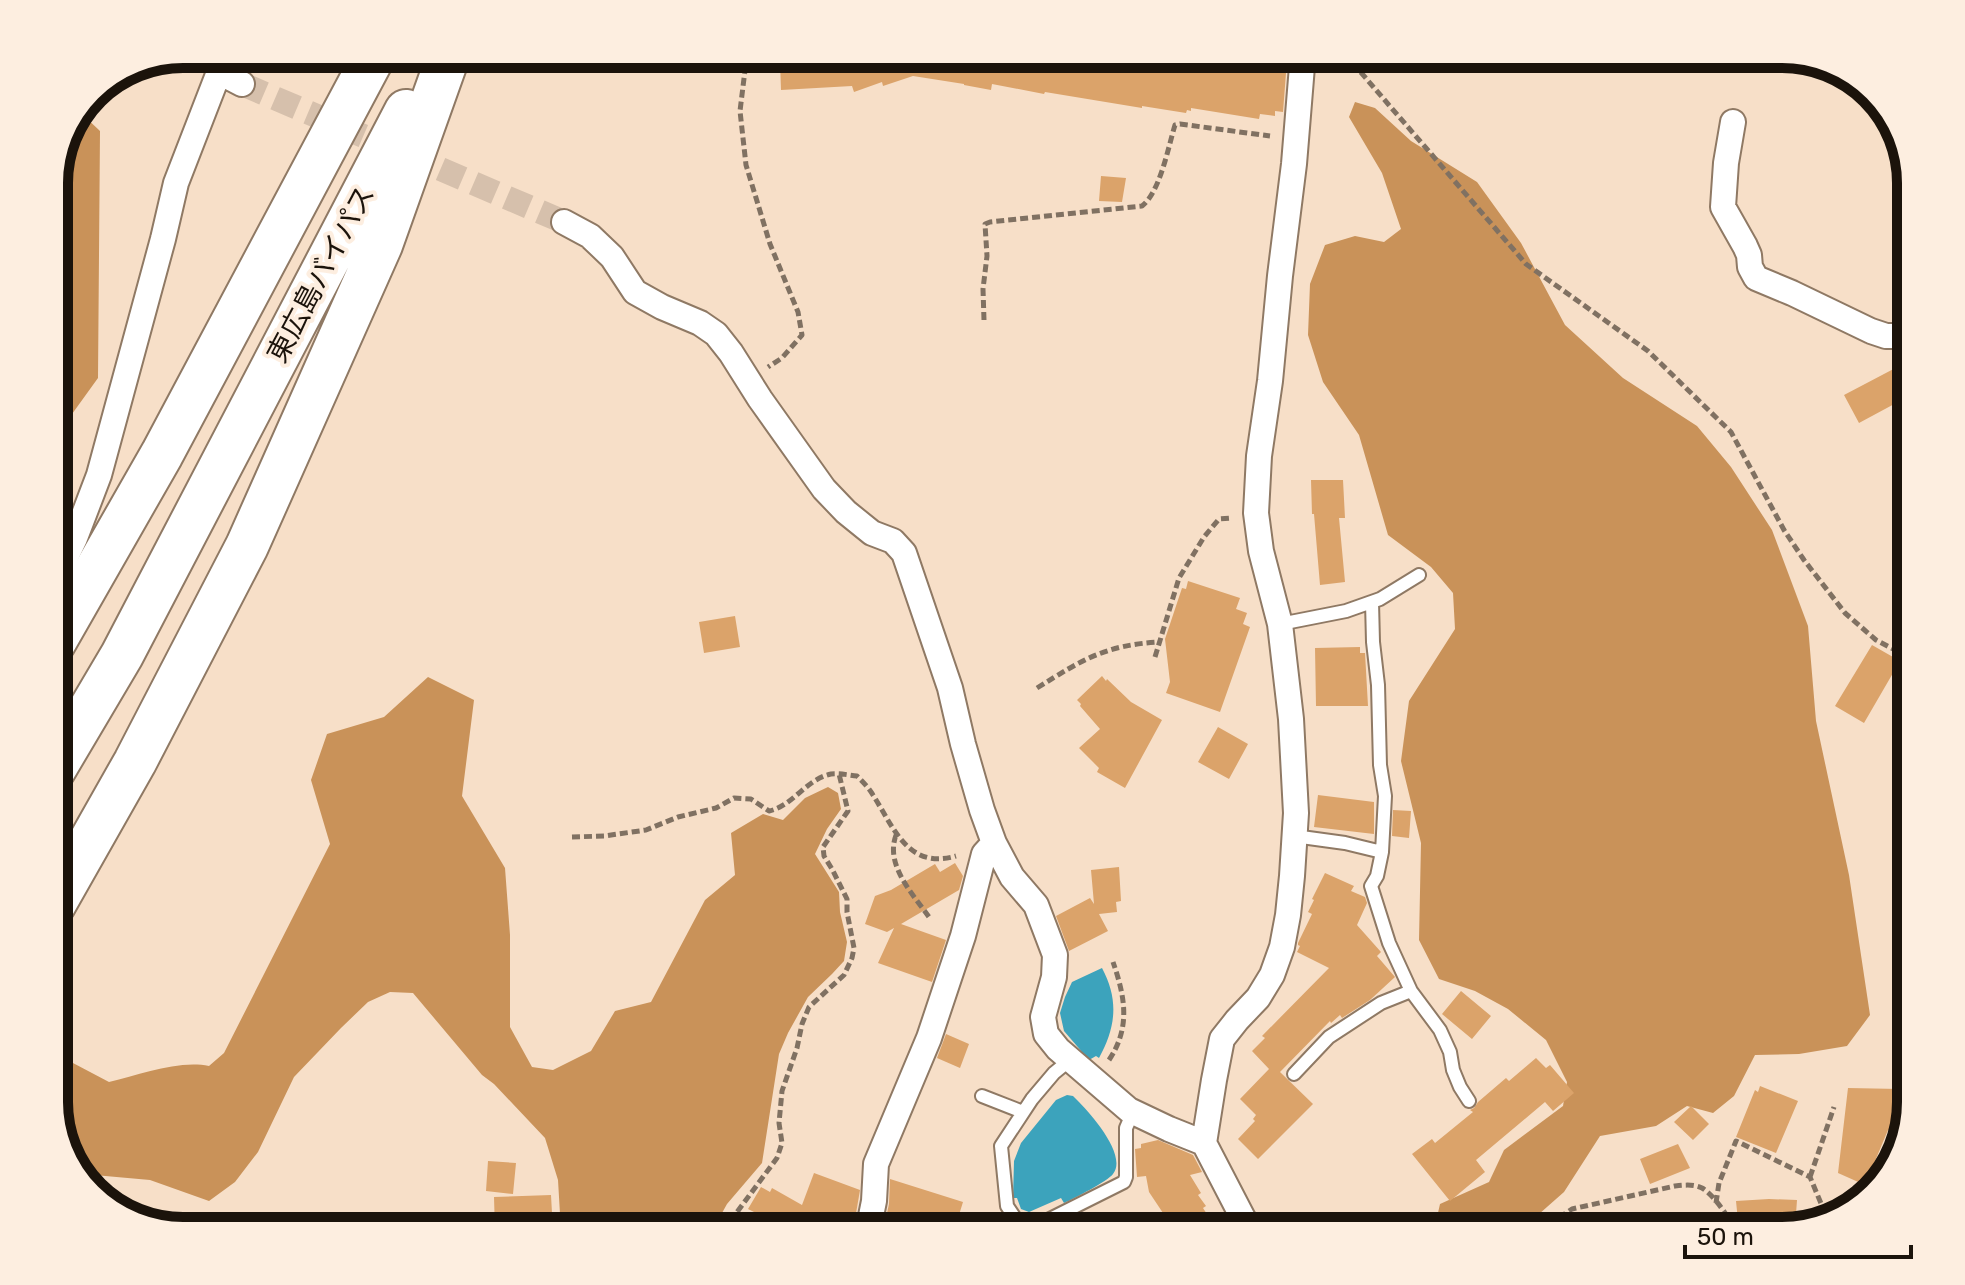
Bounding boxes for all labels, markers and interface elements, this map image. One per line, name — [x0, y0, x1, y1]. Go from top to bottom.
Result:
street label: 東広島バイパス — [261, 180, 381, 368]
scale bar — [1685, 1209, 1911, 1259]
text: 50 m — [1697, 1223, 1754, 1251]

